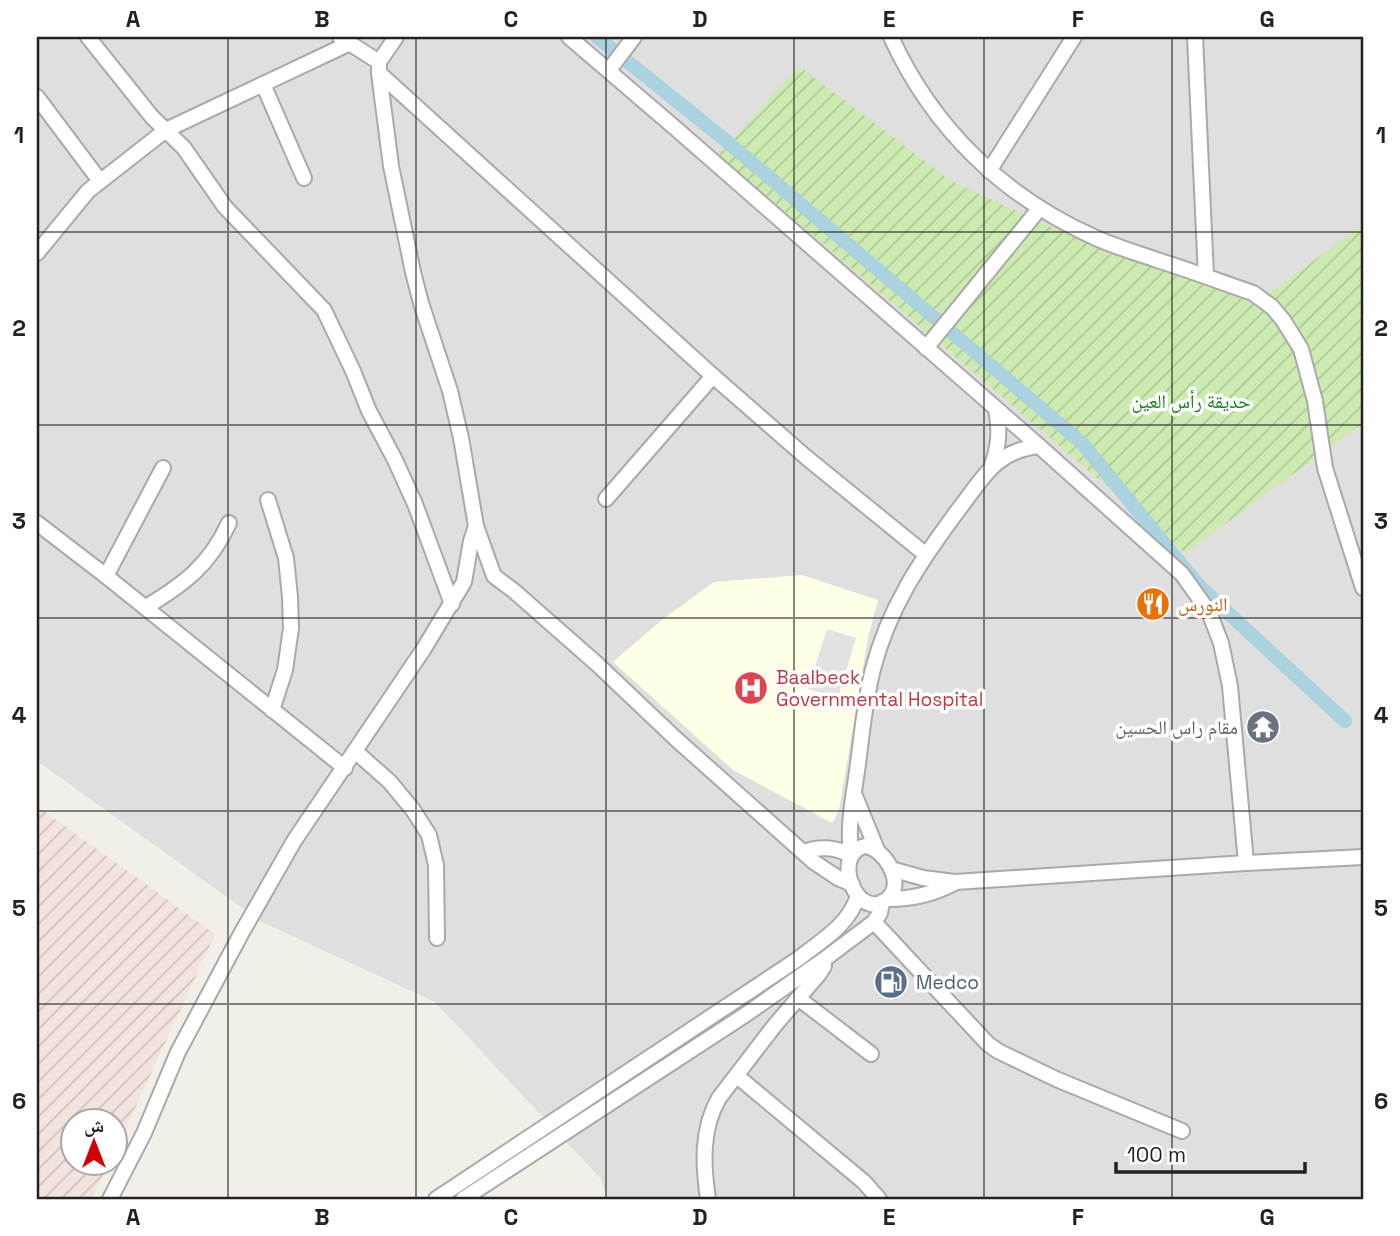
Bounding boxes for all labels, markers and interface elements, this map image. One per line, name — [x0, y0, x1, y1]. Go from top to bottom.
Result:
text: A — [126, 4, 141, 34]
text: B — [314, 4, 330, 34]
text: C — [504, 4, 518, 34]
text: D — [692, 4, 708, 34]
text: E — [883, 4, 895, 34]
text: F — [1072, 4, 1084, 34]
text: G — [1259, 4, 1275, 34]
text: 1 — [14, 120, 24, 150]
text: 1 — [1376, 120, 1386, 150]
text: 2 — [12, 313, 26, 343]
text: 2 — [1374, 313, 1388, 343]
park label: حديقة رأس العين — [1132, 389, 1250, 414]
text: 3 — [12, 506, 26, 536]
text: 3 — [1374, 506, 1388, 536]
restaurant icon: النورس — [1134, 585, 1172, 623]
place label: النورس — [1178, 592, 1228, 617]
place label: Baalbeck Governmental Hospital — [776, 665, 983, 712]
hospital icon: Baalbeck Governmental Hospital — [732, 669, 770, 707]
text: 4 — [12, 700, 27, 730]
text: 4 — [1374, 700, 1389, 730]
temple icon: مقام راس الحسين — [1244, 708, 1282, 746]
place label: مقام راس الحسين — [1115, 715, 1238, 741]
text: 5 — [12, 893, 26, 923]
text: 5 — [1374, 893, 1388, 923]
fuel station icon: Medco — [872, 963, 910, 1001]
place label: Medco — [916, 970, 979, 995]
text: 6 — [12, 1086, 26, 1116]
text: 6 — [1374, 1086, 1388, 1116]
north arrow — [60, 1106, 130, 1176]
text: ش — [84, 1113, 104, 1138]
scale bar — [1116, 1131, 1306, 1175]
text: 100 m — [1127, 1141, 1186, 1168]
text: A — [126, 1202, 141, 1232]
text: B — [314, 1202, 330, 1232]
text: C — [504, 1202, 518, 1232]
text: D — [692, 1202, 708, 1232]
text: E — [883, 1202, 895, 1232]
text: F — [1072, 1202, 1084, 1232]
text: G — [1259, 1202, 1275, 1232]

